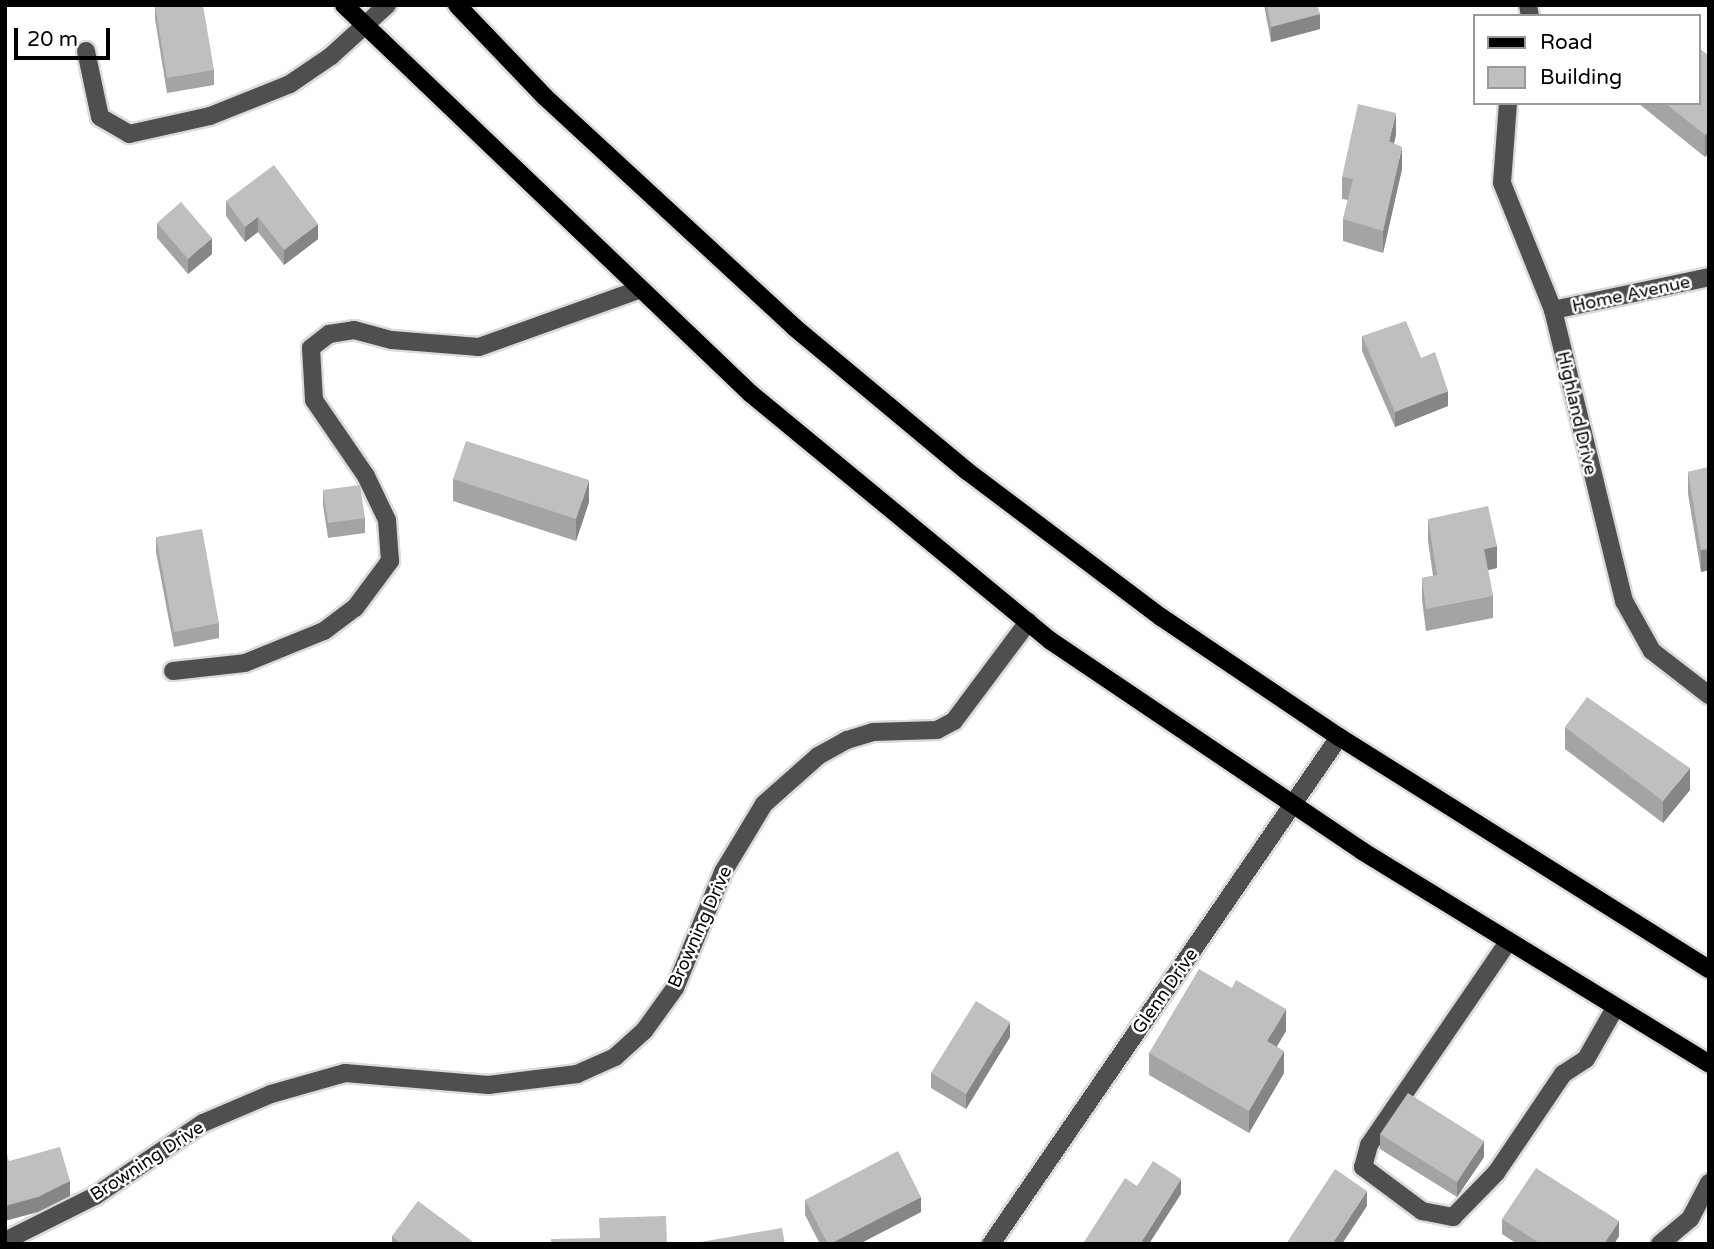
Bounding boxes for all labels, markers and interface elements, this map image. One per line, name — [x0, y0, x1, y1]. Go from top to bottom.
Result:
scale bar — [18, 14, 114, 58]
legend — [1472, 14, 1700, 105]
text: 20 m — [27, 27, 78, 52]
text: Road — [1540, 30, 1593, 55]
text: Building — [1540, 65, 1622, 90]
street label: Home Avenue — [1570, 271, 1692, 317]
street label: Highland Drive — [1552, 349, 1602, 477]
street label: Browning Drive — [664, 863, 736, 991]
street label: Glenn Drive — [1128, 944, 1202, 1038]
street label: Browning Drive — [86, 1116, 208, 1206]

